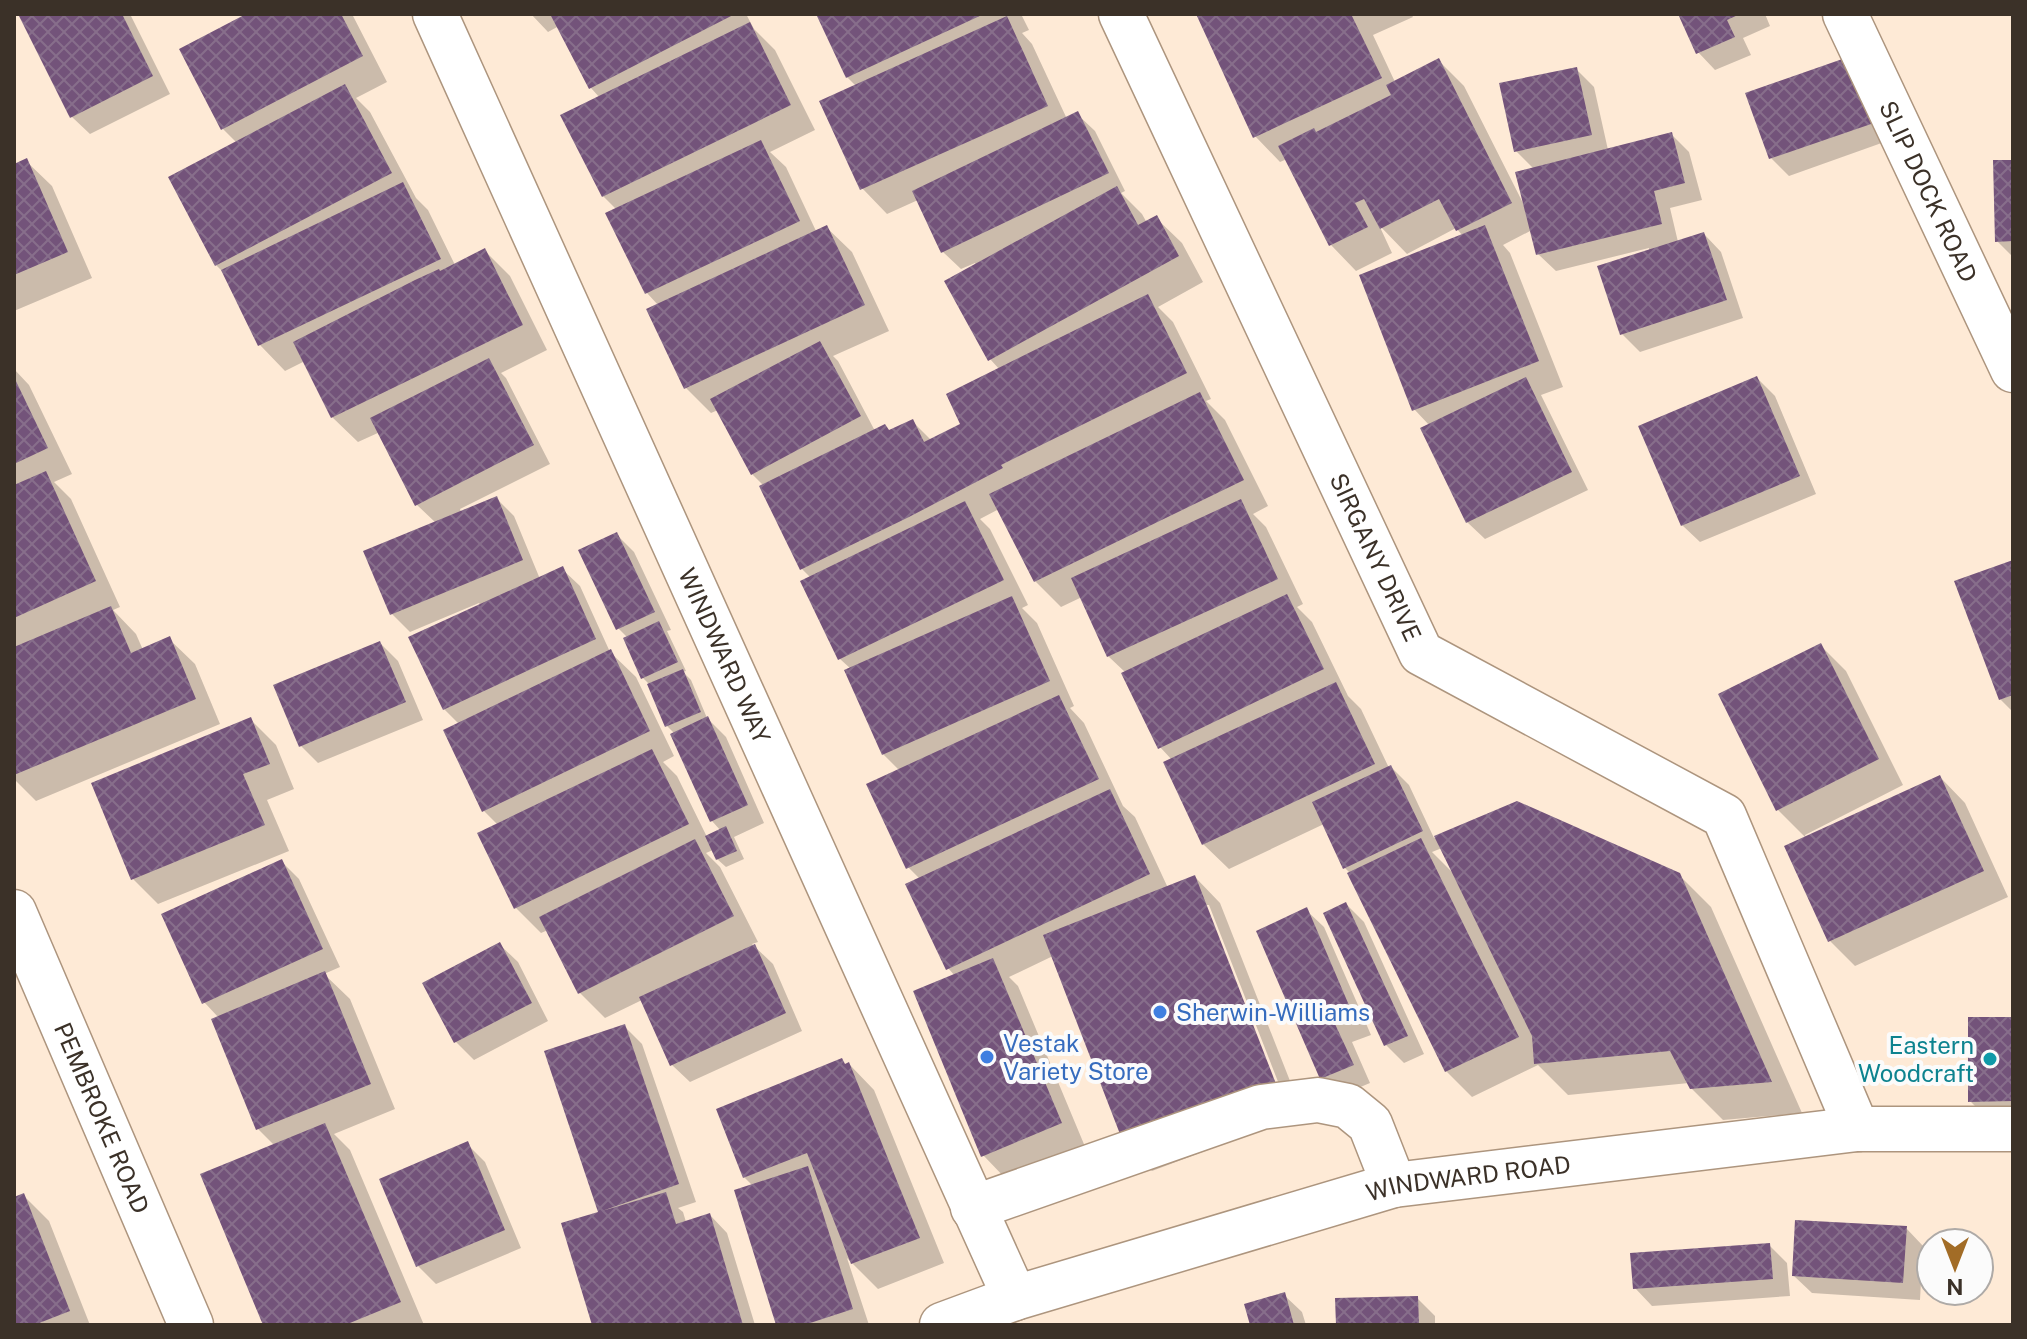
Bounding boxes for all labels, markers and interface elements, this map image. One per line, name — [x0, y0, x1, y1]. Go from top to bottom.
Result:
street label: SLIP DOCK ROAD — [1874, 96, 1983, 286]
street label: SIRGANY DRIVE — [1325, 469, 1427, 646]
street label: WINDWARD WAY — [673, 564, 777, 748]
place label: Sherwin-Williams — [1176, 998, 1370, 1026]
marker: Sherwin-Williams — [1151, 1003, 1169, 1021]
street label: PEMBROKE ROAD — [49, 1018, 156, 1218]
place label: Vestak Variety Store — [1003, 1029, 1149, 1085]
place label: Eastern Woodcraft — [1858, 1031, 1974, 1087]
marker: Vestak Variety Store — [978, 1048, 996, 1066]
marker: Eastern Woodcraft — [1981, 1050, 1999, 1068]
street label: WINDWARD ROAD — [1363, 1150, 1572, 1207]
north arrow — [1915, 1227, 1995, 1307]
text: N — [1946, 1274, 1964, 1300]

